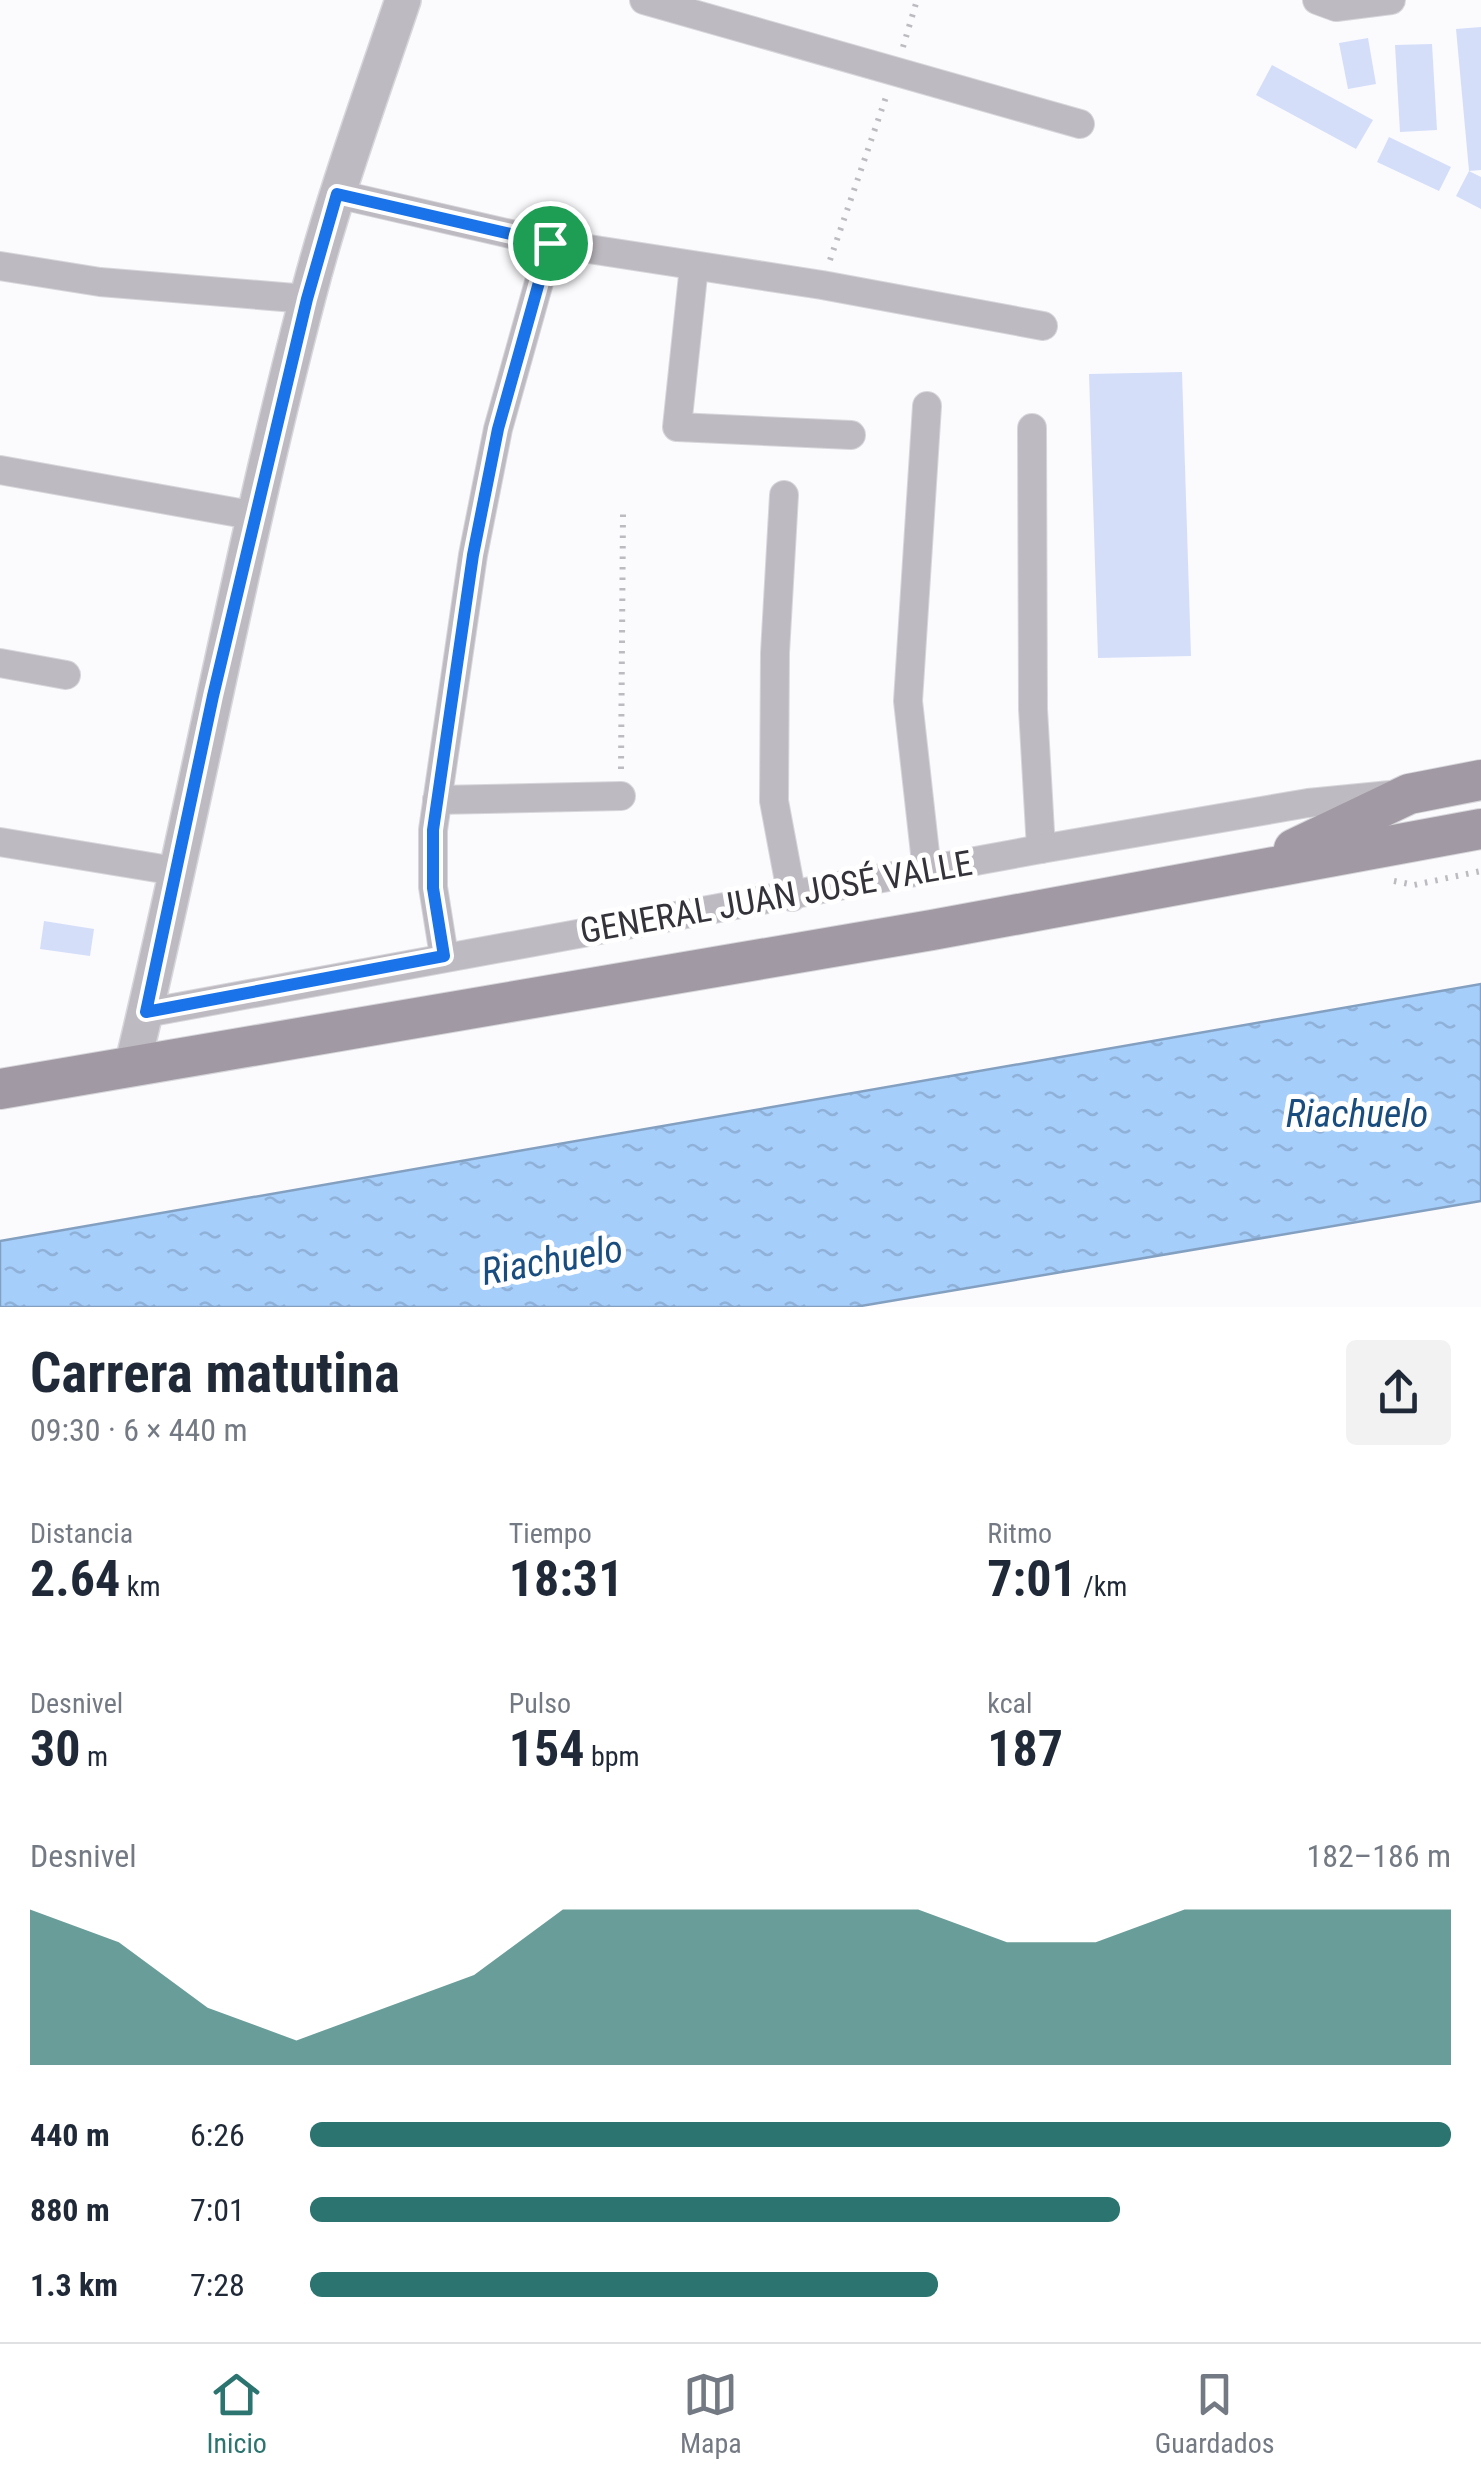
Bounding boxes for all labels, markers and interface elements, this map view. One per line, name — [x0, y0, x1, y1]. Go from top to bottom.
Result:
pin — [508, 201, 593, 286]
icon: arrive — [523, 216, 578, 271]
street label: GENERAL JUAN JOSÉ VALLE — [577, 843, 975, 952]
water label: Riachuelo — [1286, 1092, 1428, 1136]
water label: Riachuelo — [478, 1226, 626, 1294]
button: share — [1346, 1340, 1451, 1445]
text: Carrera matutina — [30, 1341, 400, 1405]
text: 09:30 · 6 × 440 m — [30, 1411, 248, 1449]
text: Distancia — [30, 1517, 133, 1550]
text: Tiempo — [509, 1517, 592, 1550]
text: Ritmo — [987, 1517, 1052, 1550]
text: 2.64 — [30, 1550, 120, 1608]
text: 18:31 — [509, 1550, 623, 1608]
text: 7:01 — [987, 1550, 1077, 1608]
text: km — [120, 1570, 160, 1603]
text: /km — [1077, 1570, 1127, 1603]
text: Desnivel — [30, 1687, 123, 1720]
text: Pulso — [509, 1687, 571, 1720]
text: kcal — [987, 1687, 1032, 1720]
text: 30 — [30, 1720, 81, 1778]
text: 154 — [509, 1720, 584, 1778]
text: 187 — [987, 1720, 1063, 1778]
text: m — [81, 1740, 108, 1773]
text: bpm — [584, 1740, 640, 1773]
text: Desnivel — [30, 1837, 137, 1875]
text: 182–186 m — [1306, 1837, 1451, 1875]
text: 440 m — [30, 2116, 110, 2154]
text: 6:26 — [190, 2116, 245, 2154]
text: 880 m — [30, 2191, 110, 2229]
text: 7:01 — [190, 2191, 245, 2229]
text: 1.3 km — [30, 2266, 118, 2304]
text: 7:28 — [190, 2266, 245, 2304]
tab: Inicio — [207, 2367, 267, 2460]
tab: Mapa — [680, 2367, 742, 2460]
tab: Guardados — [1155, 2367, 1274, 2460]

